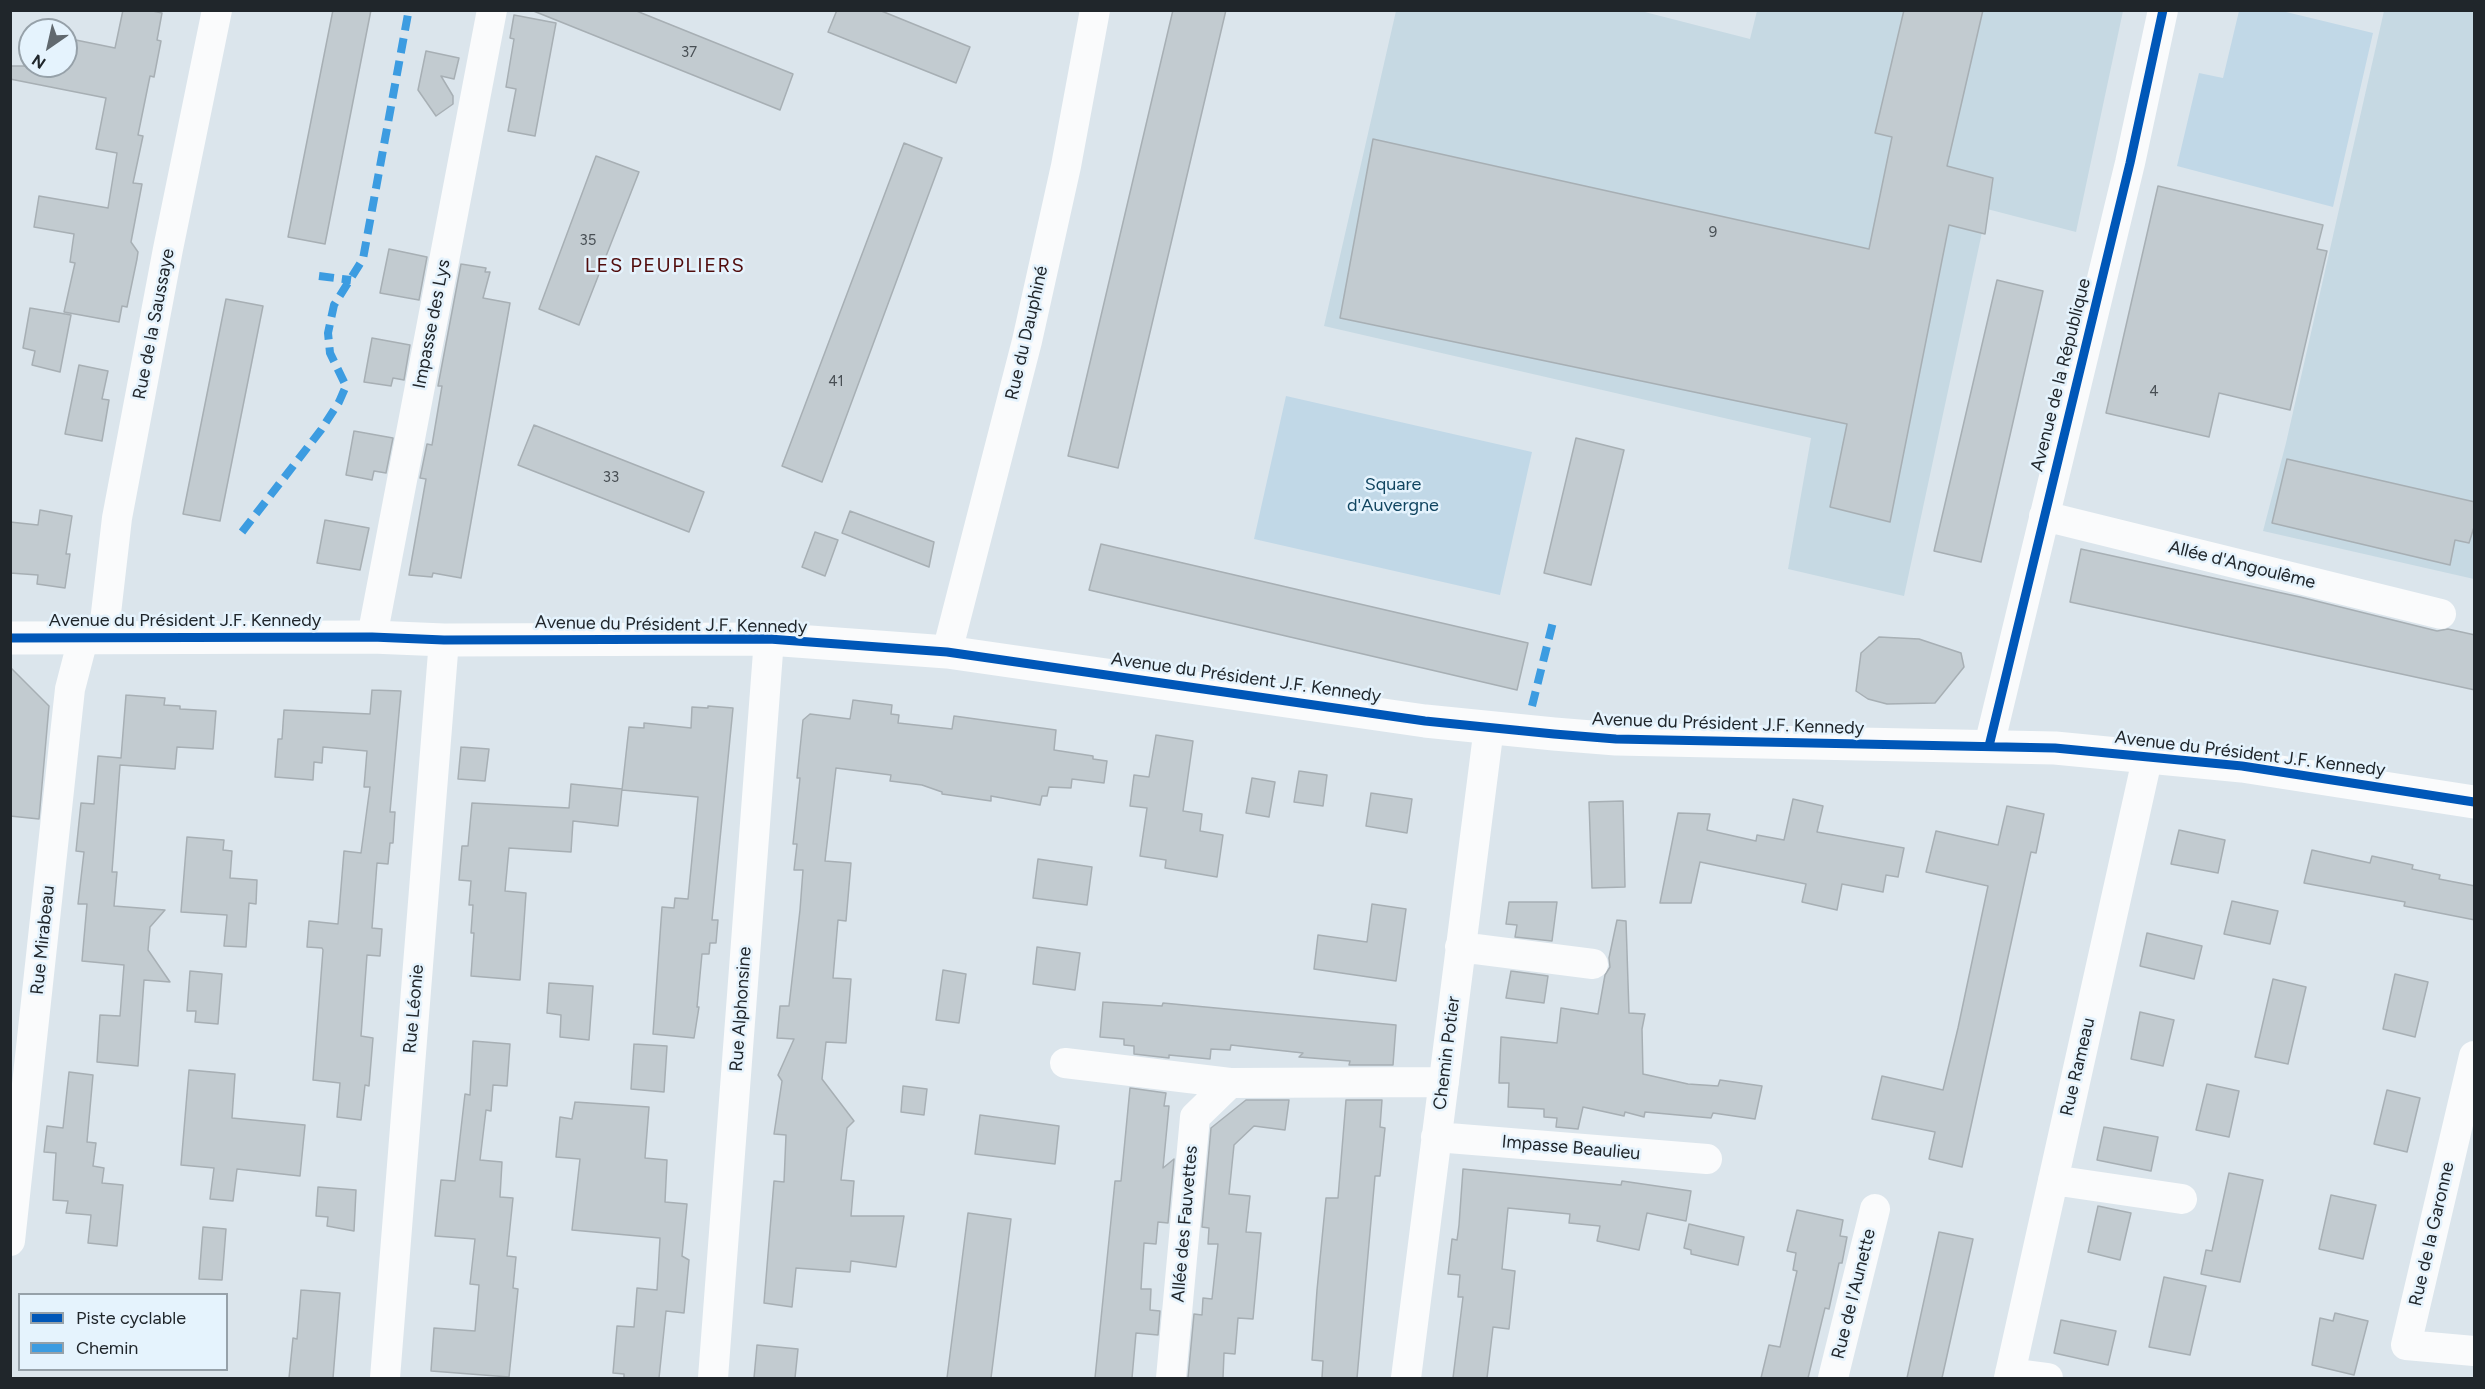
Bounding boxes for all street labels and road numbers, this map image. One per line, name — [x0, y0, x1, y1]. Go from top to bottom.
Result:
street label: Rue de la Saussaye — [129, 247, 179, 401]
street label: Impasse des Lys — [409, 257, 455, 391]
street label: Rue du Dauphiné — [1001, 264, 1053, 402]
street label: Avenue de la République — [2027, 276, 2095, 474]
street label: Allée d'Angoulême — [2166, 536, 2318, 594]
street label: Avenue du Président J.F. Kennedy — [49, 610, 321, 632]
street label: Avenue du Président J.F. Kennedy — [535, 612, 807, 638]
street label: Avenue du Président J.F. Kennedy — [1110, 648, 1382, 708]
street label: Avenue du Président J.F. Kennedy — [1591, 708, 1865, 740]
street label: Avenue du Président J.F. Kennedy — [2113, 727, 2387, 781]
street label: Rue Mirabeau — [27, 884, 59, 996]
street label: Rue Alphonsine — [726, 946, 756, 1072]
street label: Rue Léonie — [399, 964, 429, 1054]
street label: Chemin Potier — [1429, 995, 1465, 1111]
street label: Rue Rameau — [2056, 1016, 2100, 1118]
street label: Impasse Beaulieu — [1501, 1131, 1641, 1165]
street label: Allée des Fauvettes — [1167, 1145, 1203, 1303]
street label: Rue de la Garonne — [2405, 1160, 2459, 1308]
street label: Rue de l'Aunette — [1827, 1227, 1881, 1361]

